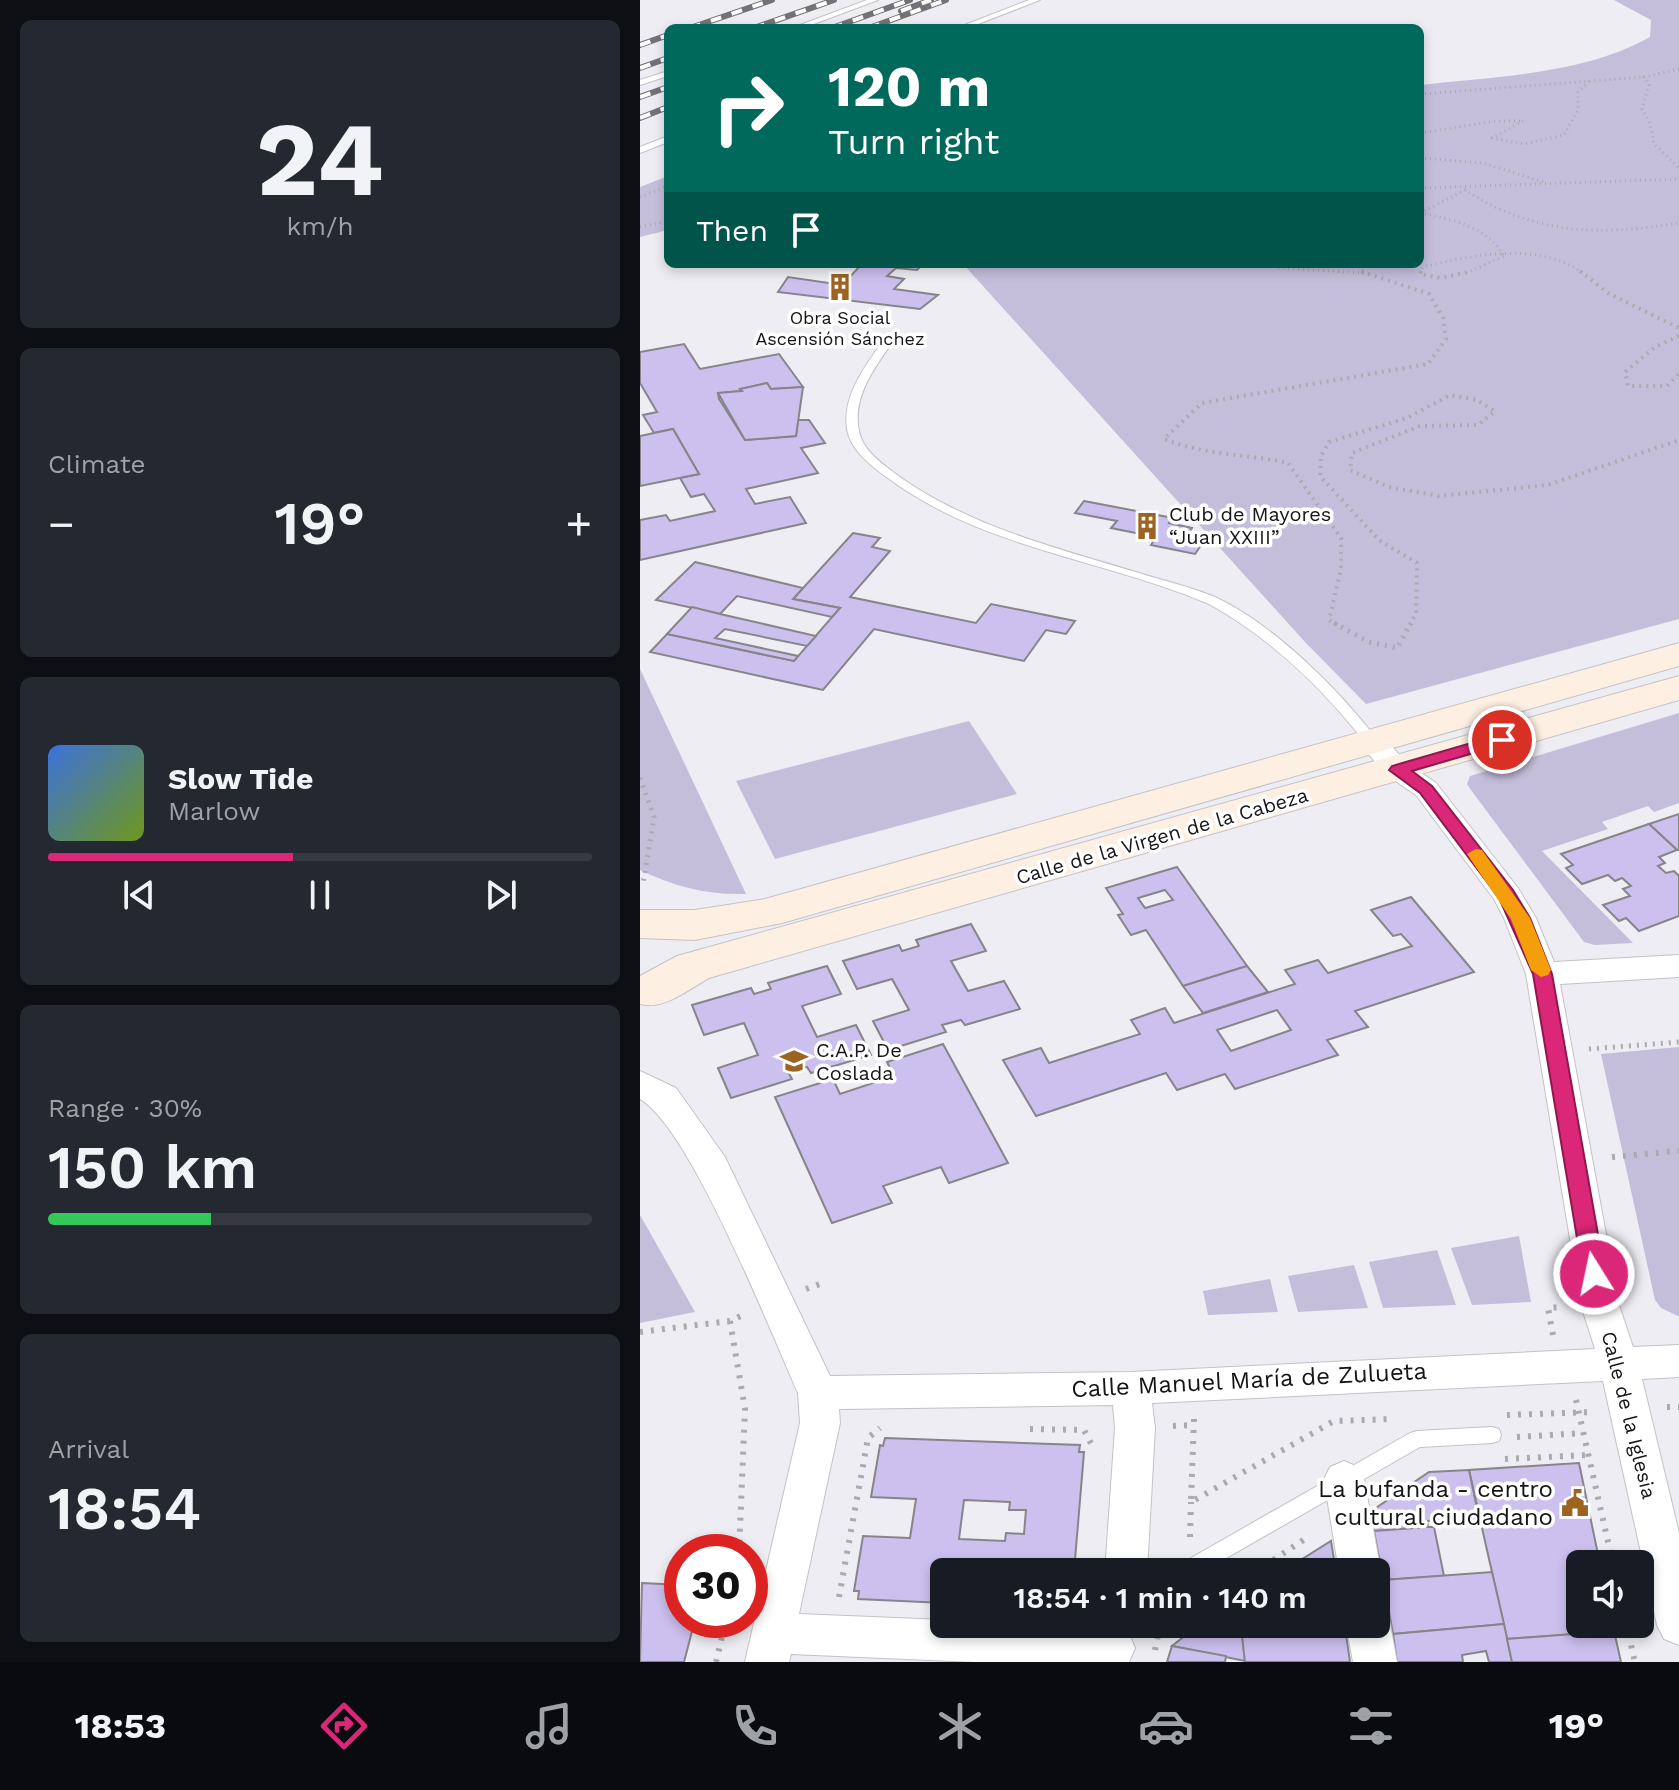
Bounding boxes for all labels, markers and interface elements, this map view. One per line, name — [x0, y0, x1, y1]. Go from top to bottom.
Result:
text: 120 m — [828, 54, 990, 120]
icon: right — [696, 56, 800, 160]
text: 24 — [256, 98, 384, 220]
text: Turn right — [828, 121, 999, 163]
icon: arrive — [784, 208, 828, 252]
text: km/h — [287, 211, 353, 241]
text: Then — [696, 213, 768, 248]
building icon: Obra Social Ascensión Sánchez — [825, 272, 855, 302]
place label: Obra Social Ascensión Sánchez — [755, 307, 925, 349]
text: Climate — [48, 449, 146, 479]
text: 19° — [275, 488, 365, 559]
text: − — [48, 498, 75, 550]
text: + — [565, 498, 592, 550]
place label: Club de Mayores “Juan XXIII” — [1169, 502, 1331, 549]
building icon: Club de Mayores “Juan XXIII” — [1132, 511, 1162, 541]
pin — [1468, 706, 1536, 774]
icon: arrive — [1480, 718, 1524, 762]
text: Slow Tide — [168, 761, 313, 796]
street label: Calle de la Virgen de la Cabeza — [1013, 783, 1311, 889]
text: Marlow — [168, 796, 260, 826]
icon: previous — [117, 873, 161, 917]
icon: pause — [298, 873, 342, 917]
icon: next — [479, 873, 523, 917]
place label: C.A.P. De Coslada — [816, 1038, 902, 1085]
school or university icon: C.A.P. De Coslada — [779, 1046, 809, 1076]
text: Range · 30% — [48, 1093, 202, 1123]
text: 150 km — [48, 1132, 257, 1203]
position arrow — [1552, 1232, 1636, 1316]
street label: Calle de la Iglesia — [1597, 1329, 1661, 1501]
street label: Calle Manuel María de Zulueta — [1070, 1357, 1428, 1403]
text: Arrival — [48, 1434, 129, 1464]
text: 18:54 — [48, 1473, 201, 1544]
place label: La bufanda - centro cultural ciudadano — [1318, 1475, 1553, 1531]
public building icon: La bufanda - centro cultural ciudadano — [1560, 1488, 1590, 1518]
speed limit sign: 30 — [664, 1534, 768, 1638]
map controls — [1566, 1550, 1654, 1638]
button: sound — [1566, 1550, 1654, 1638]
text: 18:54 · 1 min · 140 m — [1013, 1580, 1307, 1615]
icon: directions — [316, 1698, 372, 1754]
icon: music — [521, 1698, 577, 1754]
icon: phone — [727, 1698, 783, 1754]
icon: climate — [932, 1698, 988, 1754]
icon: car — [1138, 1698, 1194, 1754]
icon: filters — [1343, 1698, 1399, 1754]
text: 18:53 — [75, 1705, 166, 1747]
text: 19° — [1549, 1705, 1604, 1747]

